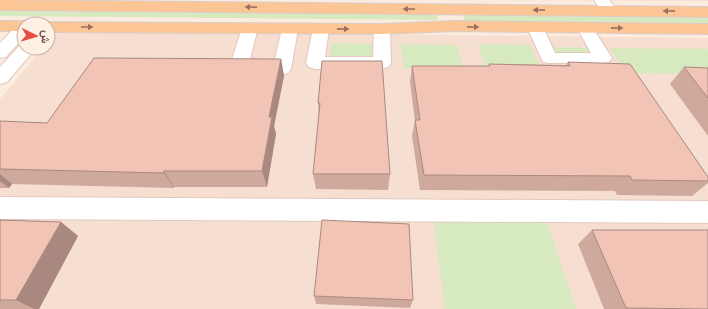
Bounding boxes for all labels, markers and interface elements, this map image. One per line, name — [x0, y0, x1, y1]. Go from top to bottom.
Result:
one-way arrow — [244, 4, 257, 10]
one-way arrow — [402, 6, 415, 12]
one-way arrow — [532, 7, 545, 13]
one-way arrow — [662, 8, 675, 14]
north arrow — [16, 16, 56, 56]
one-way arrow — [467, 23, 479, 30]
one-way arrow — [81, 24, 94, 30]
one-way arrow — [611, 25, 624, 31]
one-way arrow — [337, 26, 350, 32]
text: ش — [38, 30, 53, 44]

